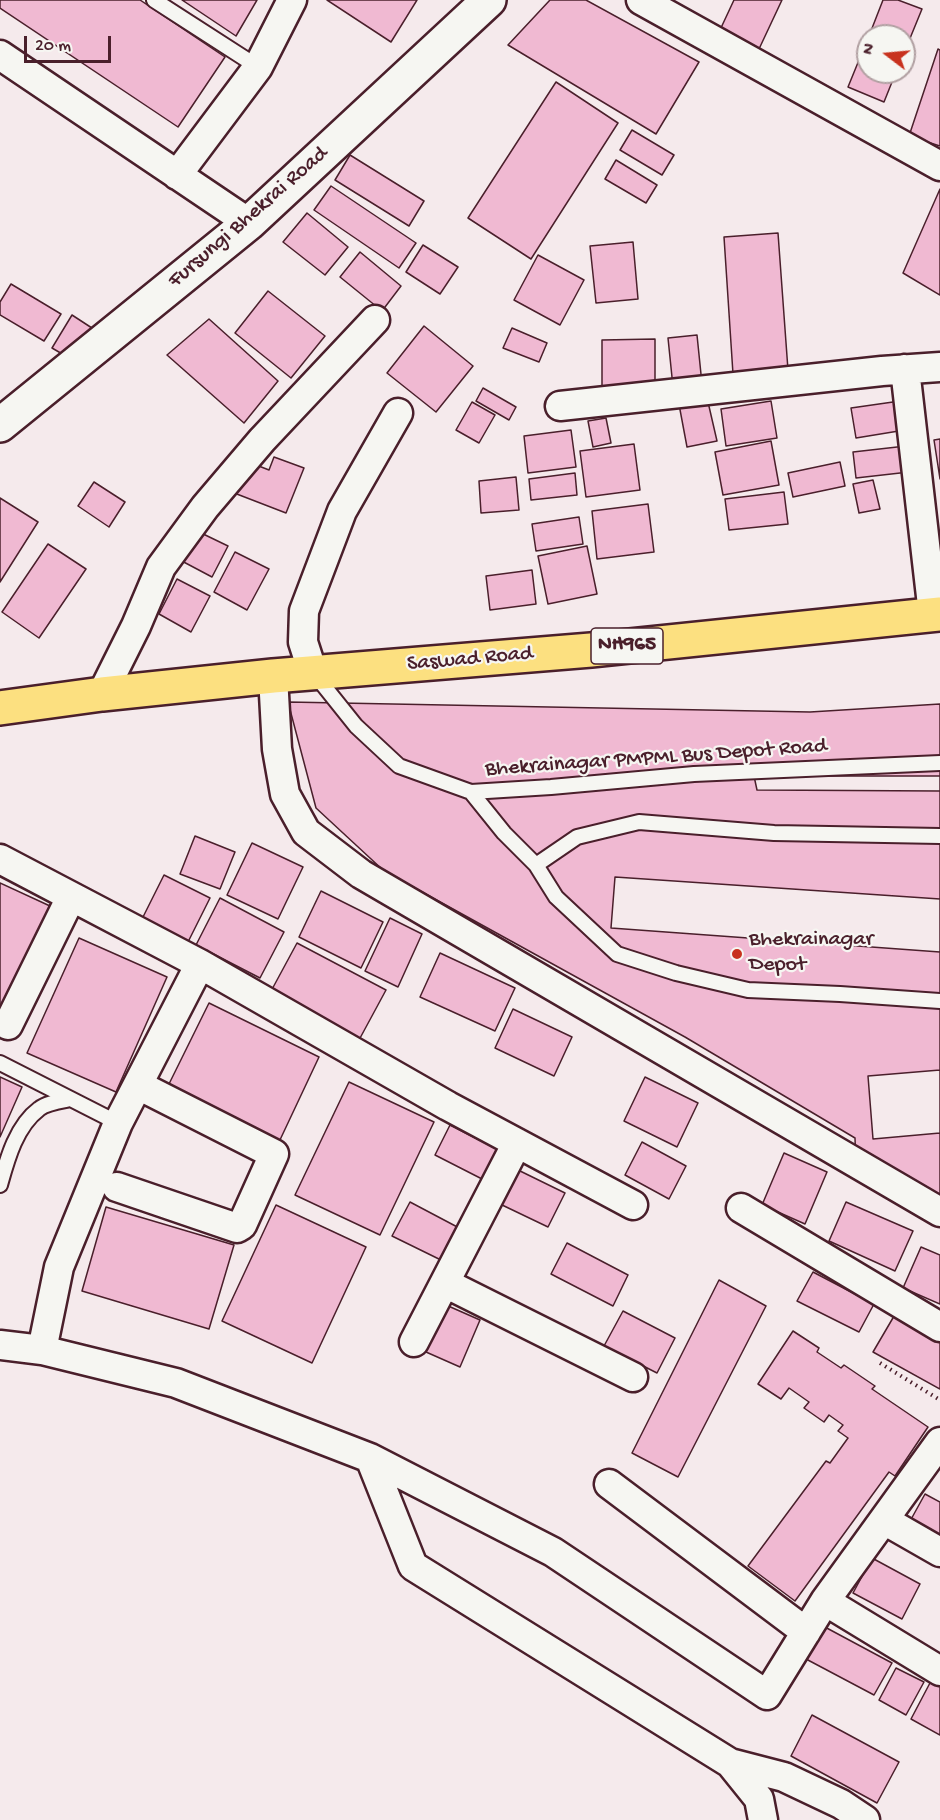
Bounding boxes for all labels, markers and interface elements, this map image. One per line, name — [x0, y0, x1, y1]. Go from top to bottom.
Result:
scale bar — [27, 24, 114, 62]
north arrow — [856, 24, 916, 84]
text: 20 m — [35, 36, 71, 57]
text: N — [860, 42, 881, 57]
street label: Fursungi Bhekrai Road — [164, 141, 334, 295]
road number: NH965 — [591, 628, 663, 664]
street label: Saswad Road — [406, 641, 534, 679]
street label: Bhekrainagar PMPML Bus Depot Road — [484, 734, 828, 784]
place label: Bhekrainagar Depot — [749, 928, 873, 980]
marker: Bhekrainagar Depot — [730, 947, 744, 961]

